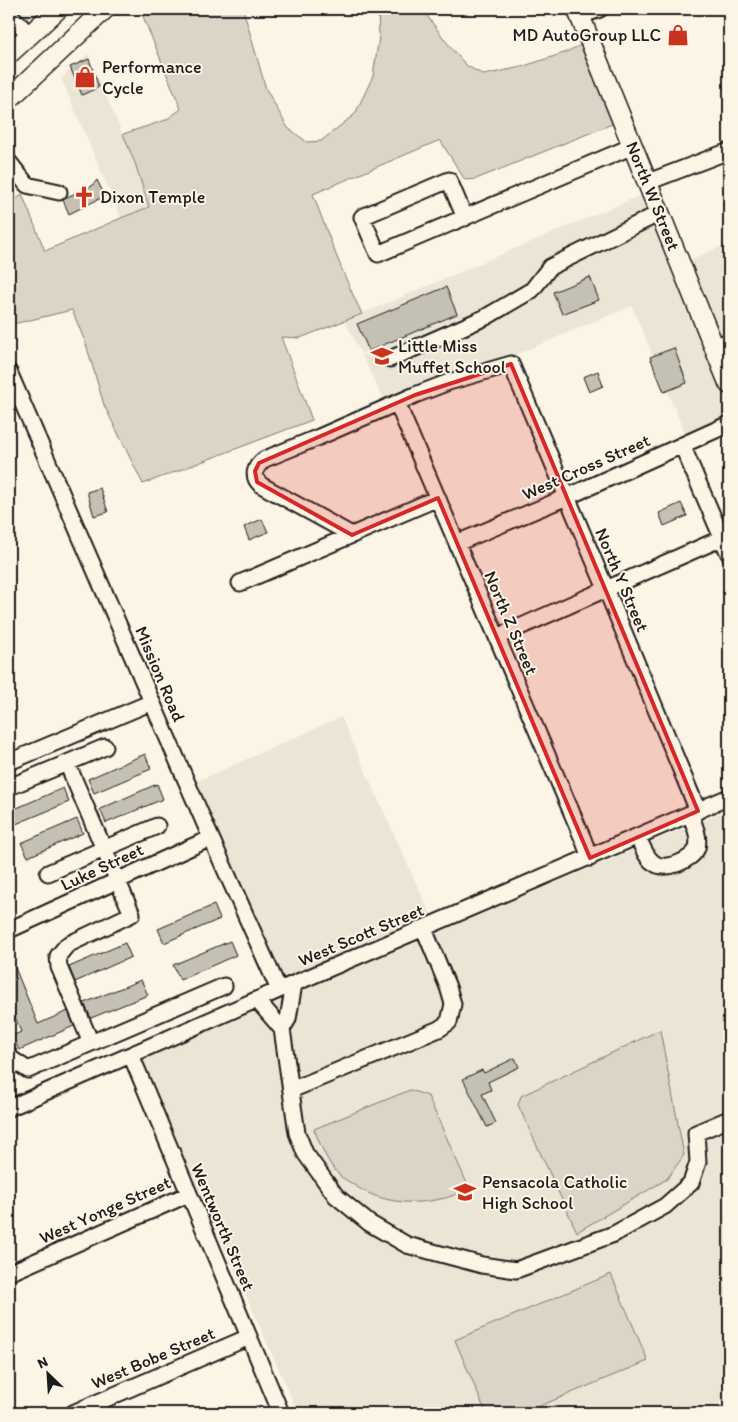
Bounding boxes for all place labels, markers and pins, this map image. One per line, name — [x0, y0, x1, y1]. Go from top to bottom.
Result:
shop icon: MD AutoGroup LLC — [665, 22, 691, 48]
place label: MD AutoGroup LLC — [513, 24, 661, 46]
place label: Performance Cycle — [102, 56, 202, 99]
shop icon: Performance Cycle — [72, 64, 98, 90]
church icon: Dixon Temple — [71, 184, 97, 210]
place label: Dixon Temple — [100, 186, 205, 208]
place label: Little Miss Muffet School — [398, 335, 506, 378]
school or university icon: Little Miss Muffet School — [369, 343, 395, 369]
place label: Pensacola Catholic High School — [482, 1171, 627, 1214]
school or university icon: Pensacola Catholic High School — [452, 1179, 478, 1205]

